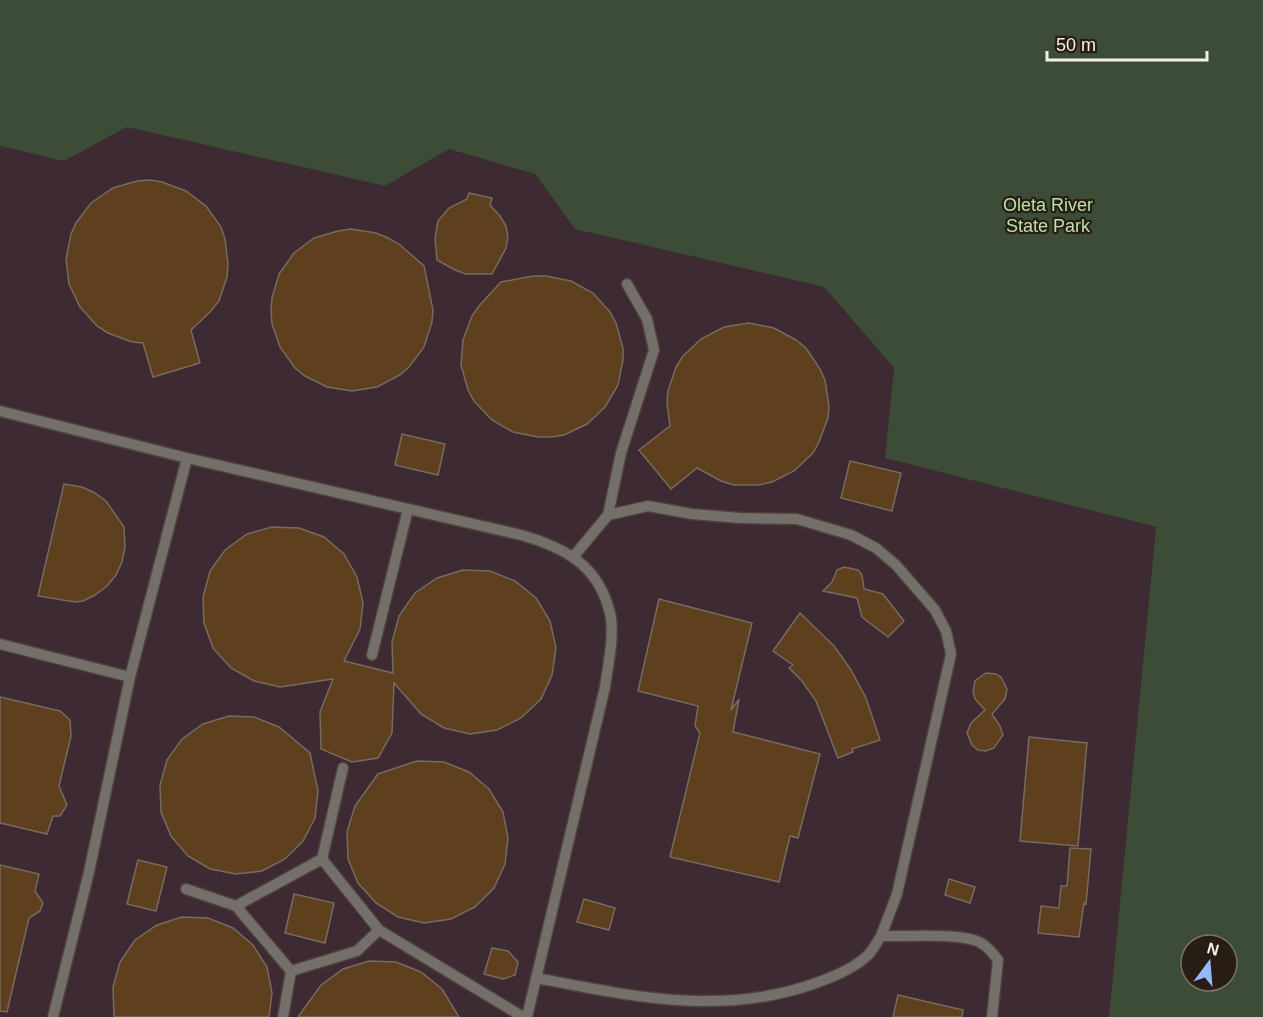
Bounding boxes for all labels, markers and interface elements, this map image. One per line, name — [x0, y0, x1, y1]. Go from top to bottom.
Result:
scale bar — [1047, 24, 1208, 62]
text: 50 m — [1056, 35, 1096, 55]
park label: Oleta River State Park — [1003, 195, 1093, 236]
north arrow — [1179, 933, 1239, 993]
text: N — [1205, 939, 1221, 959]

